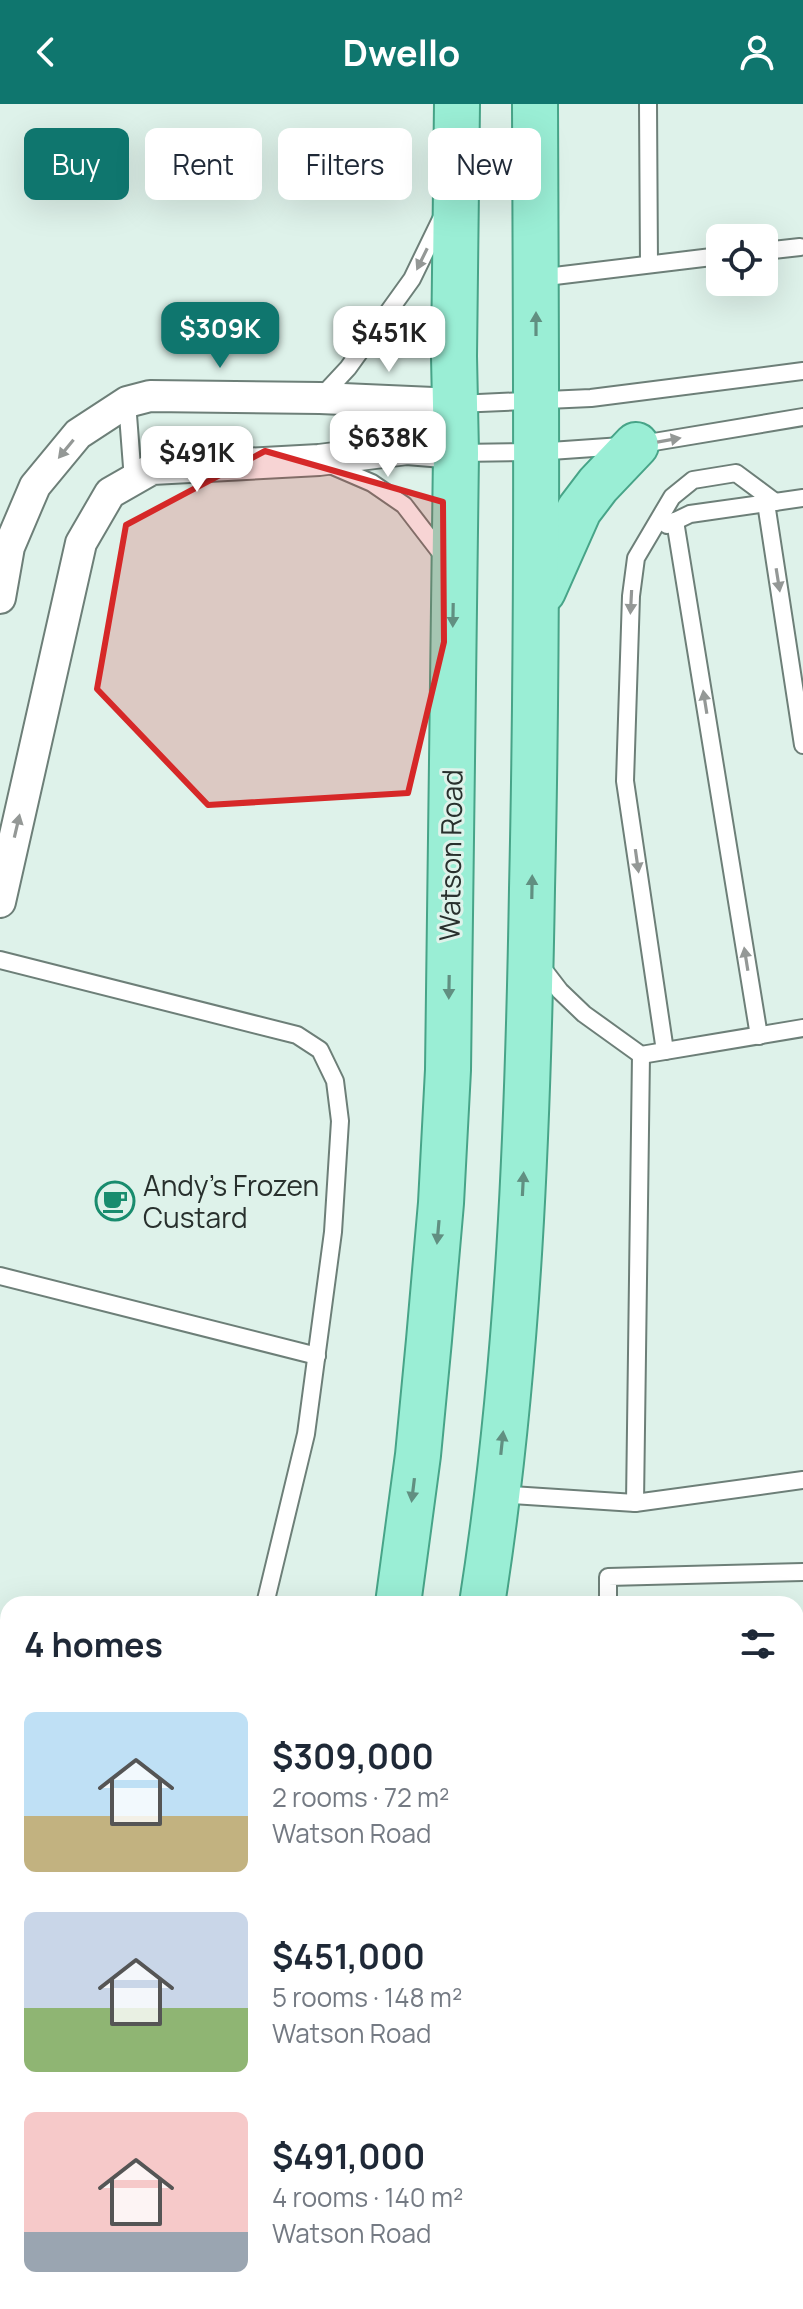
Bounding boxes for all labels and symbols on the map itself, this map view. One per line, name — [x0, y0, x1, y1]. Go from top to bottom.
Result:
one-way arrow — [415, 247, 429, 270]
pin: $309K — [164, 302, 276, 370]
pin: $451K — [333, 306, 445, 374]
one-way arrow — [530, 311, 542, 336]
pin: $638K — [332, 411, 444, 479]
pin: $491K — [141, 426, 253, 494]
one-way arrow — [657, 433, 682, 445]
one-way arrow — [58, 439, 75, 459]
one-way arrow — [772, 568, 784, 593]
one-way arrow — [624, 590, 637, 615]
one-way arrow — [447, 603, 459, 628]
one-way arrow — [698, 689, 710, 714]
street label: Watson Road — [430, 769, 470, 941]
one-way arrow — [11, 813, 24, 838]
one-way arrow — [631, 849, 644, 874]
one-way arrow — [526, 874, 539, 899]
one-way arrow — [740, 946, 752, 971]
one-way arrow — [443, 975, 455, 1000]
place label: Andy's Frozen Custard — [143, 1166, 319, 1236]
one-way arrow — [516, 1171, 529, 1196]
cafe icon: Andy's Frozen Custard — [94, 1180, 136, 1222]
one-way arrow — [431, 1220, 444, 1245]
one-way arrow — [495, 1430, 508, 1455]
one-way arrow — [407, 1478, 420, 1503]

